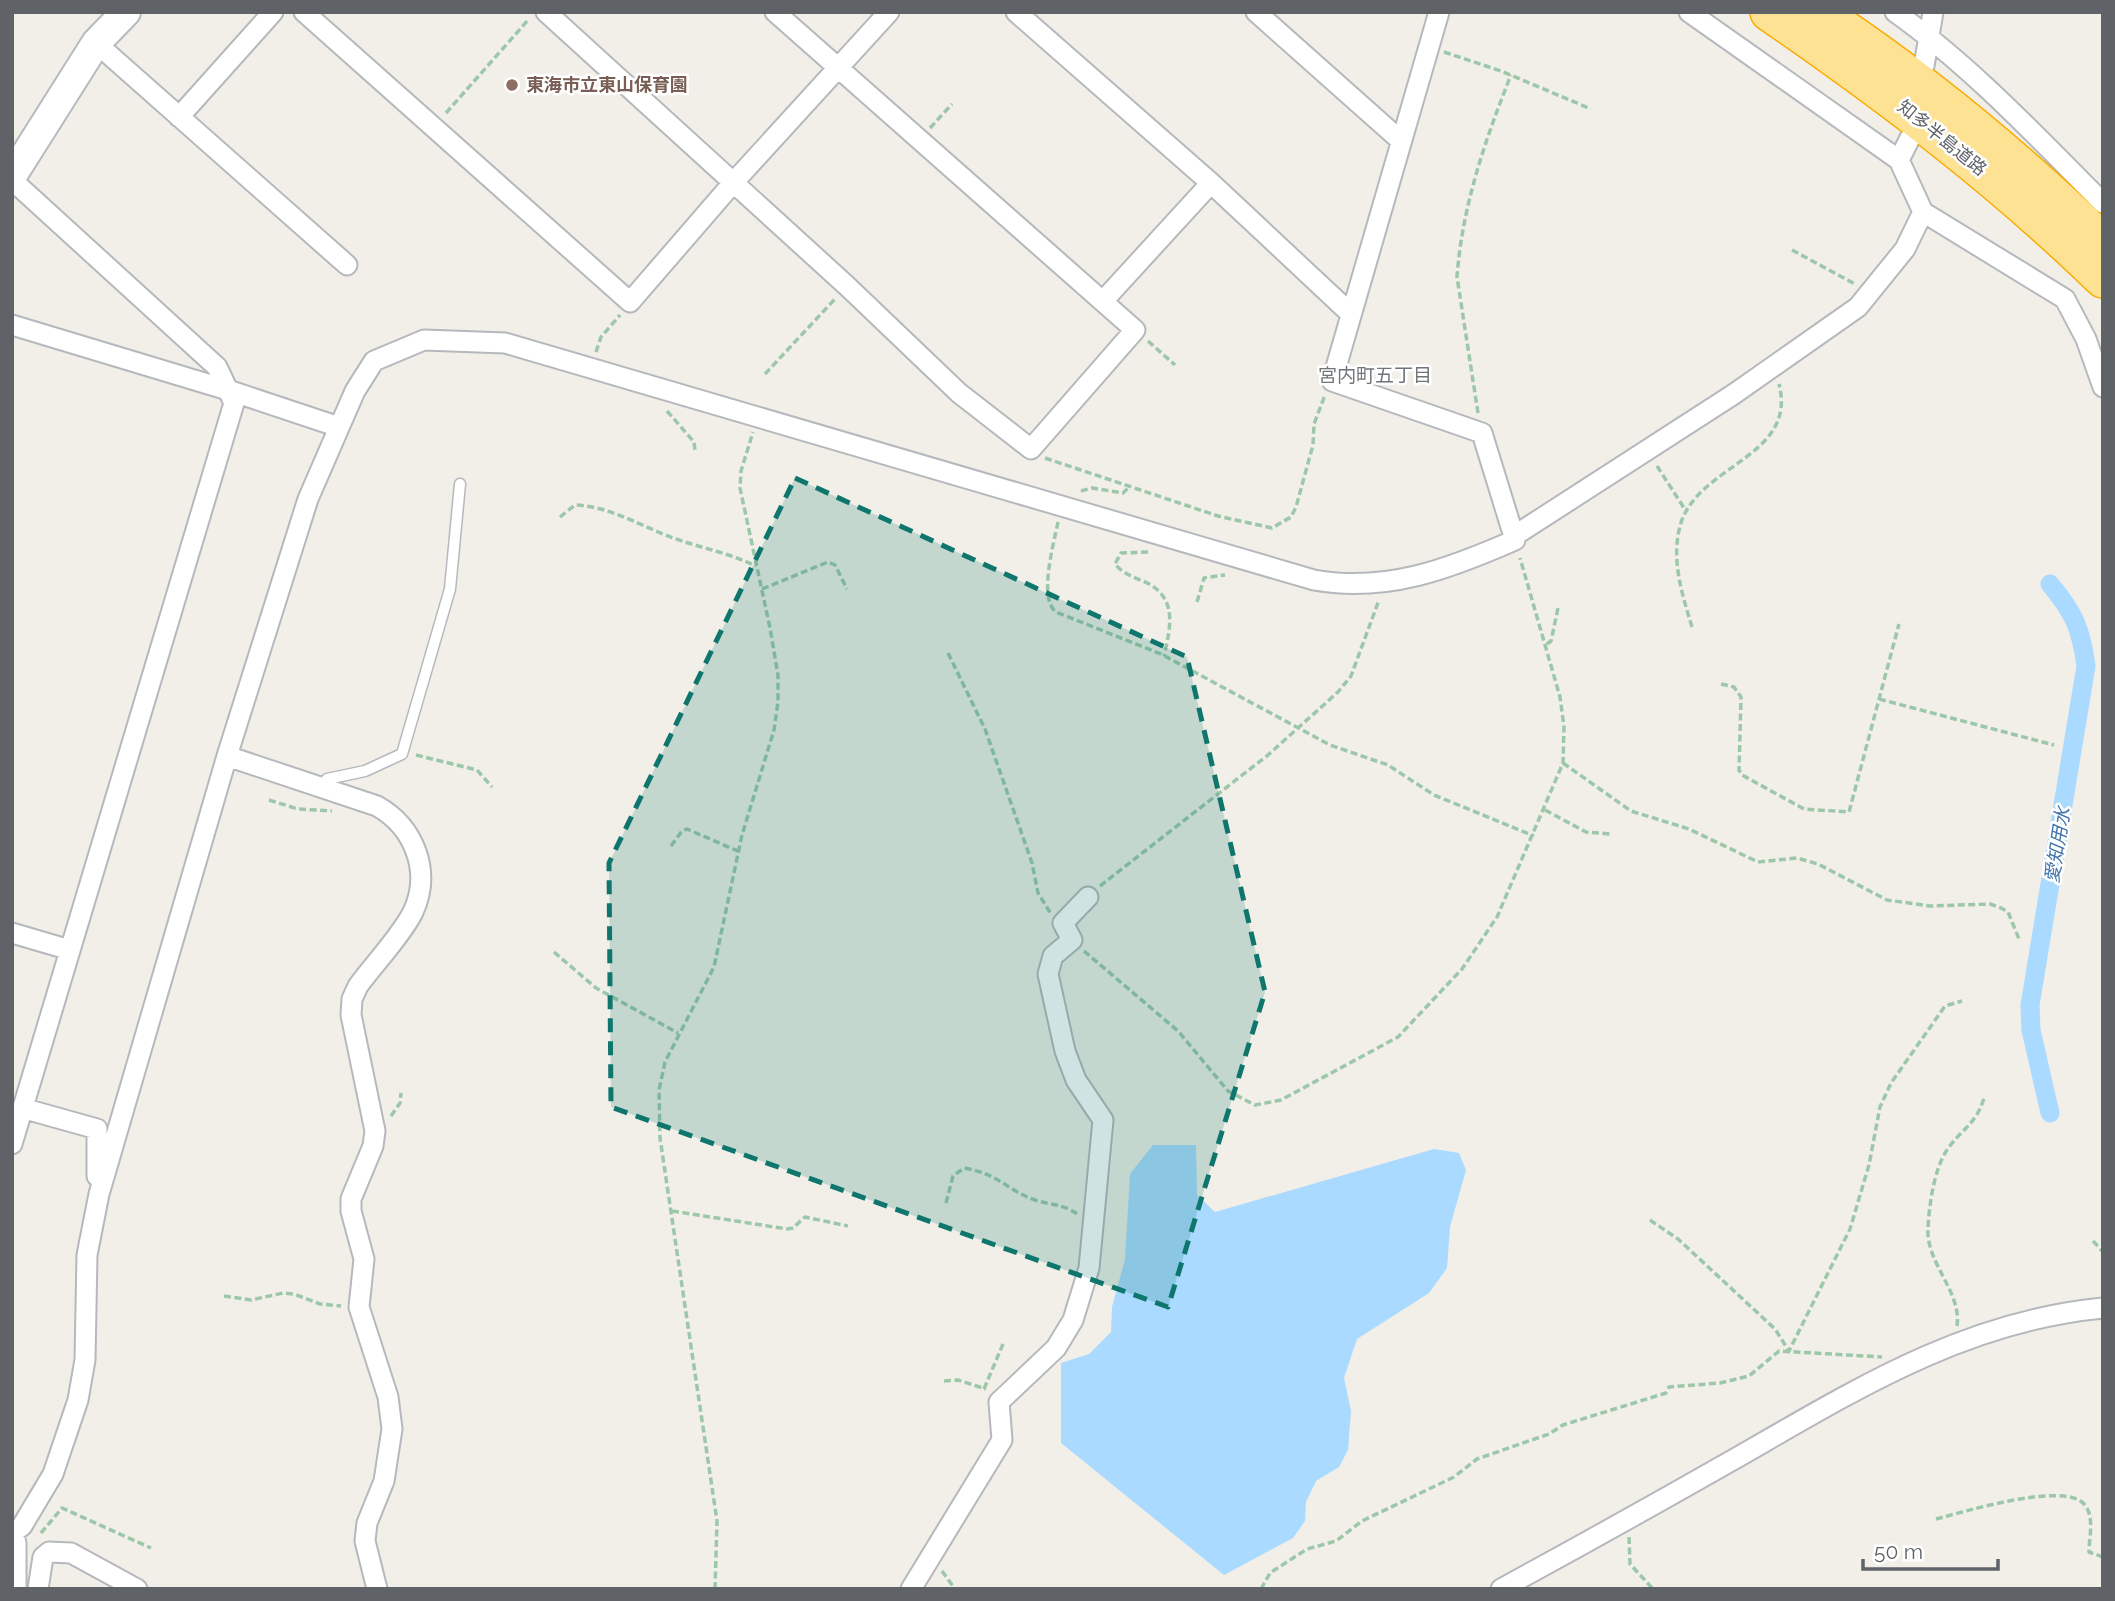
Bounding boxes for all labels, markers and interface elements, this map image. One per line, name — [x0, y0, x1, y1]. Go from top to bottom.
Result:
place label: 東海市立東山保育園 — [526, 74, 688, 95]
marker: 東海市立東山保育園 — [504, 77, 520, 93]
street label: 知多半島道路 — [1894, 95, 1991, 180]
district label: 宮内町五丁目 — [1318, 364, 1432, 386]
water label: 愛知用水 — [2040, 804, 2074, 884]
scale bar — [1863, 1528, 1998, 1572]
text: 50 m — [1874, 1539, 1923, 1564]

